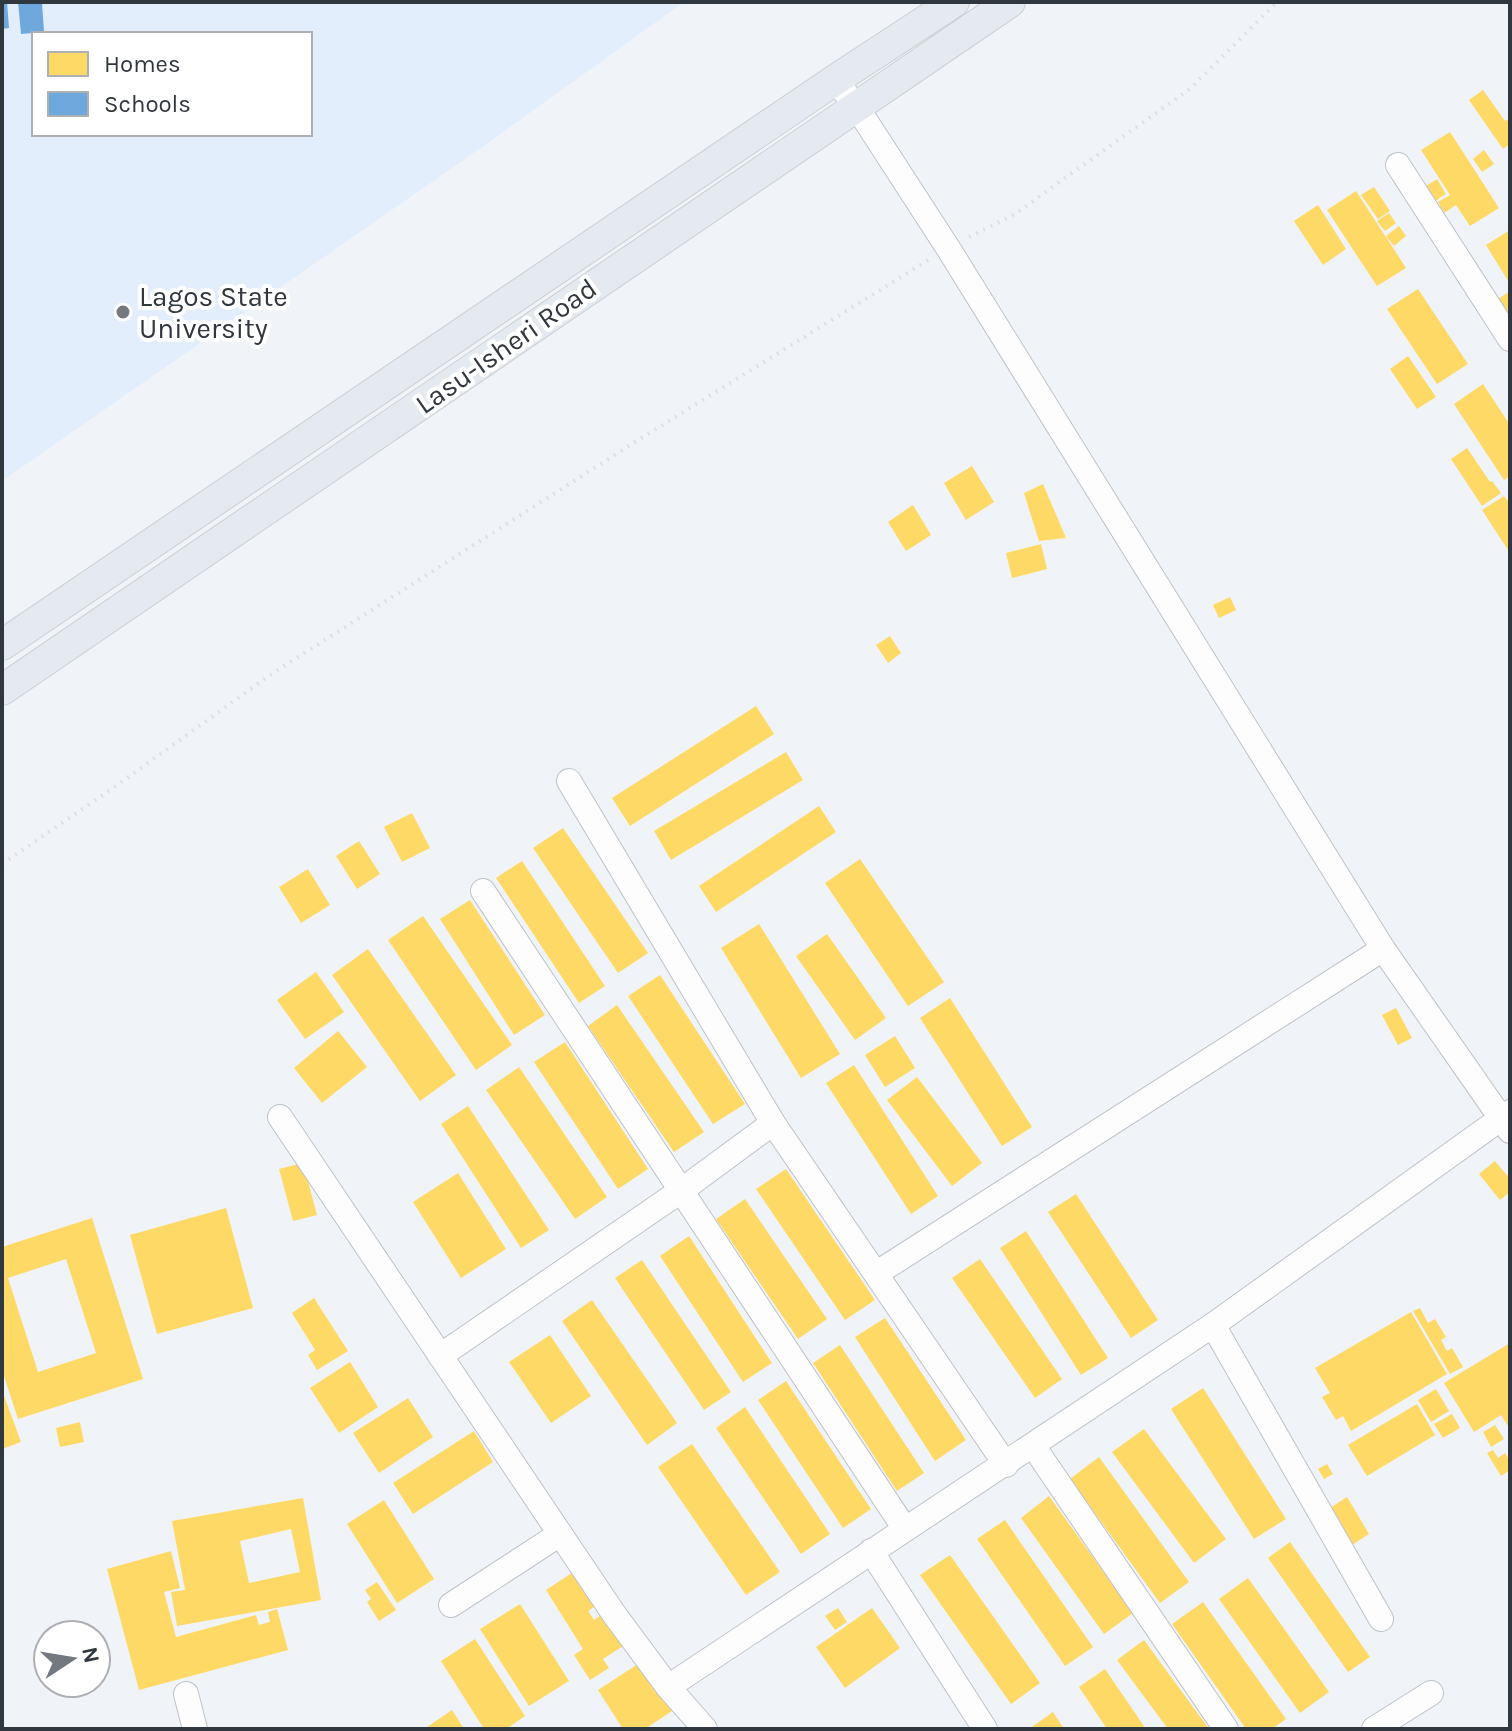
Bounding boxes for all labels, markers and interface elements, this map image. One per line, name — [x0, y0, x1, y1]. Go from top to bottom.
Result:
legend — [32, 32, 312, 136]
text: Homes — [104, 50, 181, 78]
text: Schools — [104, 90, 191, 118]
street label: Lasu-Isheri Road — [409, 271, 603, 421]
place label: Lagos State University — [139, 280, 288, 345]
marker: Lagos State University — [114, 303, 132, 321]
north arrow — [32, 1619, 112, 1699]
text: N — [76, 1645, 105, 1665]

